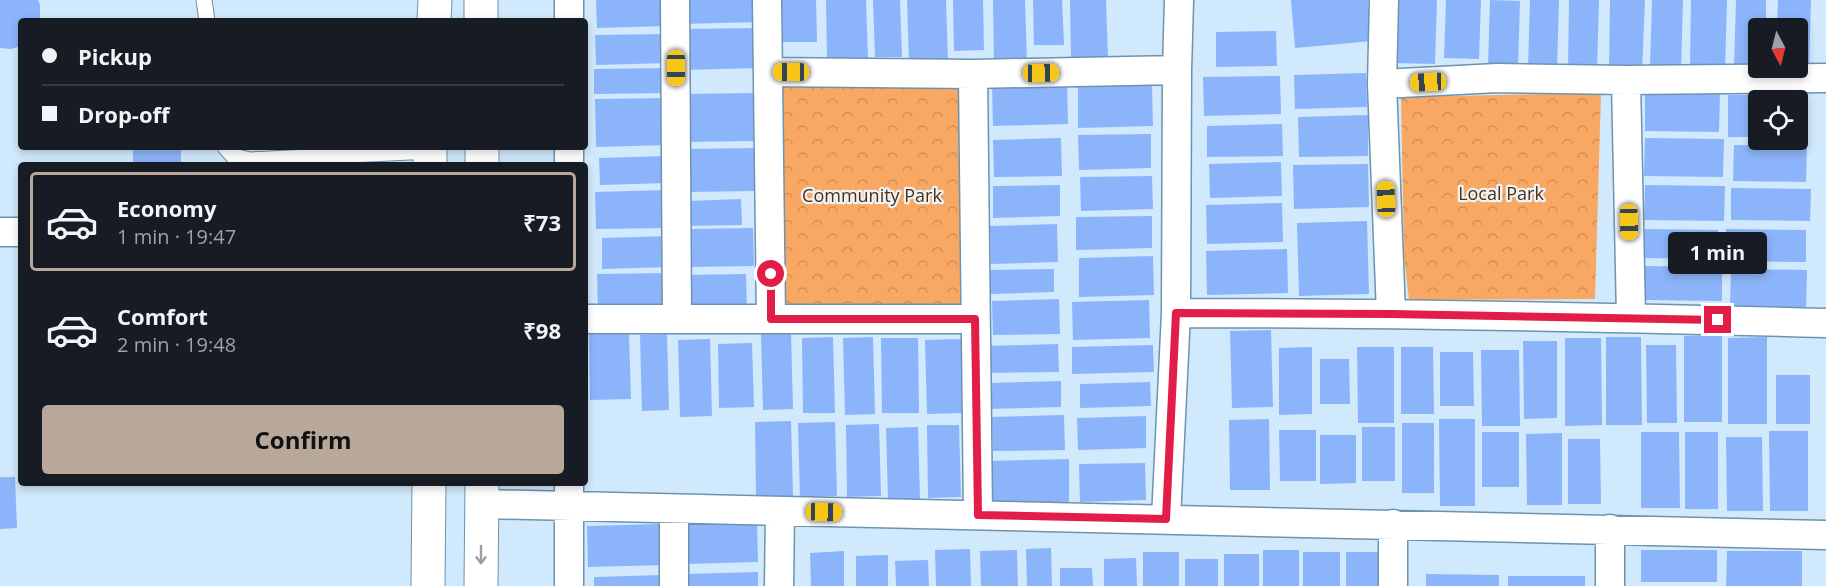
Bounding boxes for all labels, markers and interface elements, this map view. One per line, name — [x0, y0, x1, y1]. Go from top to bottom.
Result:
north arrow — [1748, 18, 1808, 78]
map controls — [1748, 18, 1808, 150]
text: Pickup — [78, 41, 152, 71]
car — [667, 50, 685, 86]
car — [773, 63, 809, 81]
car — [1023, 64, 1059, 82]
car — [1410, 72, 1446, 92]
button: locate — [1748, 90, 1808, 150]
text: Drop-off — [78, 99, 170, 129]
car — [1376, 181, 1396, 217]
park label: Local Park — [1458, 181, 1544, 205]
park label: Community Park — [802, 183, 942, 207]
text: Economy — [117, 193, 216, 223]
icon: car — [45, 195, 99, 249]
car — [1620, 204, 1638, 240]
text: ₹73 — [523, 207, 561, 237]
text: 1 min · 19:47 — [117, 223, 236, 250]
callout: 1 min — [1668, 233, 1768, 275]
text: 1 min — [1690, 239, 1745, 266]
route start — [757, 260, 784, 287]
text: Comfort — [117, 301, 208, 331]
icon: car — [45, 303, 99, 357]
route end — [1704, 306, 1731, 333]
text: ₹98 — [523, 315, 561, 345]
text: 2 min · 19:48 — [117, 331, 236, 358]
button: Confirm — [42, 405, 564, 474]
car — [806, 503, 842, 521]
one-way arrow — [476, 545, 487, 565]

